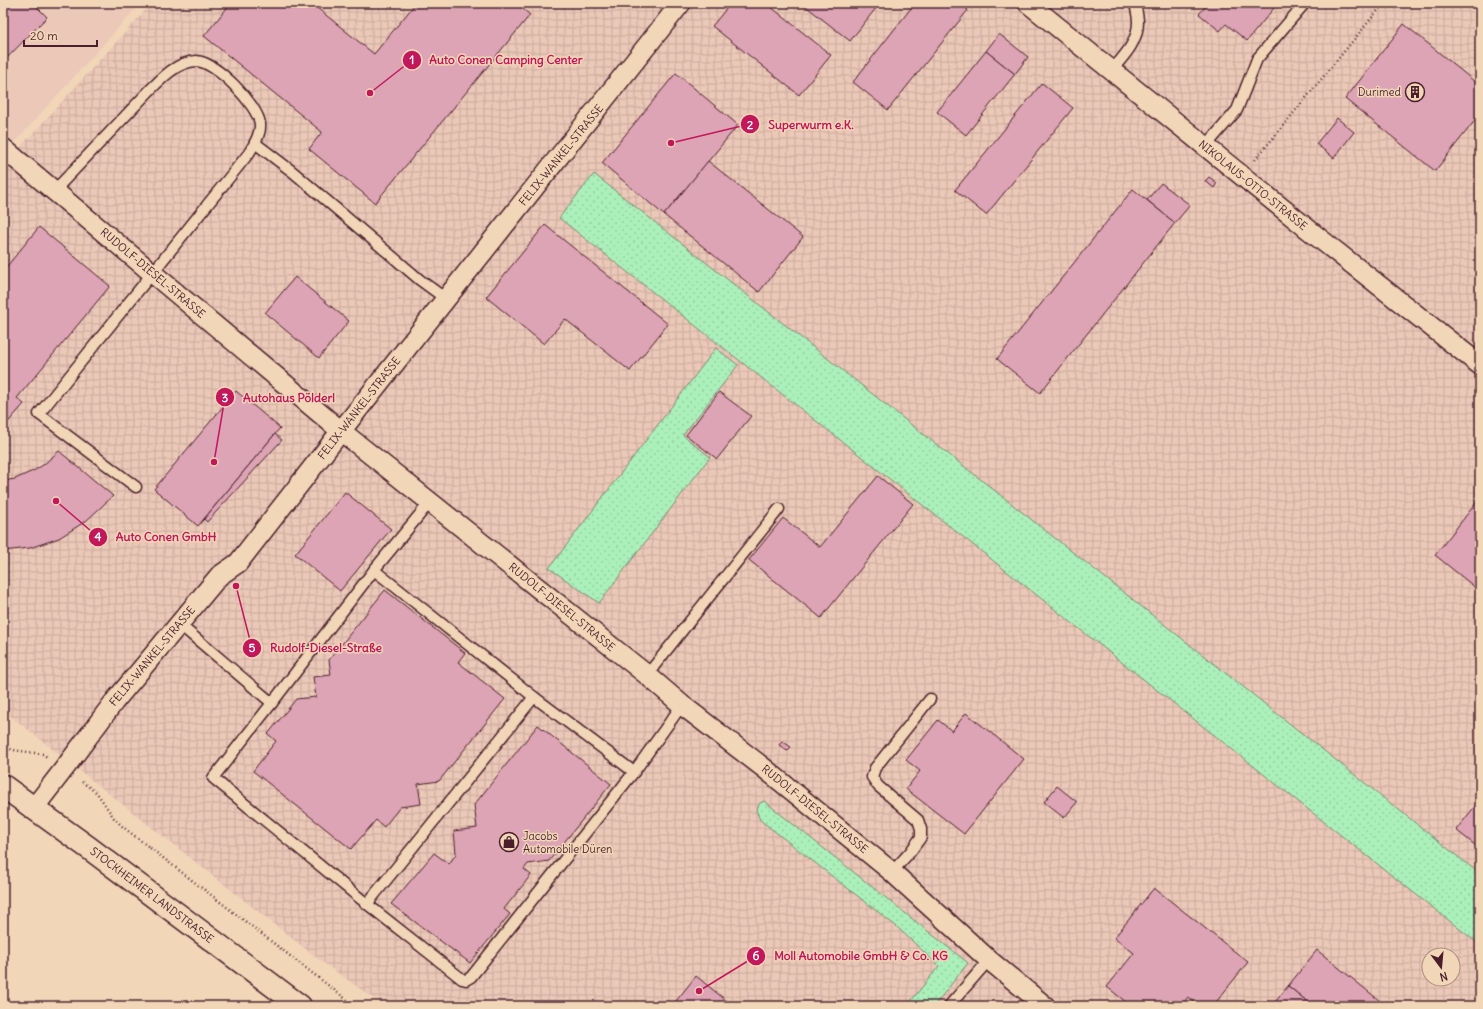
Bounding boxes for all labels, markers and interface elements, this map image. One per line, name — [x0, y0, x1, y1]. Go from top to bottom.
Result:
scale bar — [24, 22, 97, 48]
text: 20 m — [30, 28, 58, 43]
callout: Auto Conen Camping Center — [402, 48, 591, 72]
text: 1 — [410, 52, 414, 67]
text: Auto Conen Camping Center — [429, 52, 583, 68]
building icon: Durimed — [1404, 81, 1426, 103]
place label: Durimed — [1358, 85, 1402, 99]
street label: FELIX-WANKEL-STRASSE — [516, 102, 606, 208]
callout: Superwurm e.K. — [740, 112, 862, 136]
text: 2 — [747, 117, 754, 132]
text: Superwurm e.K. — [768, 117, 854, 133]
street label: NIKOLAUS-OTTO-STRASSE — [1196, 137, 1310, 233]
street label: RUDOLF-DIESEL-STRASSE — [98, 225, 208, 321]
street label: FELIX-WANKEL-STRASSE — [315, 354, 403, 462]
callout: Autohaus Pölderl — [215, 385, 343, 409]
text: 3 — [222, 390, 229, 405]
text: Autohaus Pölderl — [243, 390, 335, 405]
callout: Auto Conen GmbH — [88, 525, 224, 549]
text: 4 — [95, 529, 102, 544]
text: Auto Conen GmbH — [116, 529, 217, 544]
street label: RUDOLF-DIESEL-STRASSE — [506, 560, 618, 654]
street label: FELIX-WANKEL-STRASSE — [106, 603, 198, 709]
callout: Rudolf-Diesel-Straße — [242, 636, 389, 660]
text: 5 — [249, 640, 256, 655]
text: Rudolf-Diesel-Straße — [270, 640, 382, 655]
street label: RUDOLF-DIESEL-STRASSE — [759, 762, 871, 856]
place label: Jacobs Automobile Düren — [523, 829, 612, 856]
shop icon: Jacobs Automobile Düren — [498, 831, 520, 853]
street label: STOCKHEIMER LANDSTRASSE — [87, 844, 217, 946]
callout: Moll Automobile GmbH & Co. KG — [746, 944, 956, 968]
north arrow — [1421, 947, 1461, 987]
text: 6 — [753, 948, 760, 963]
text: Moll Automobile GmbH & Co. KG — [774, 948, 948, 963]
text: N — [1438, 969, 1449, 984]

